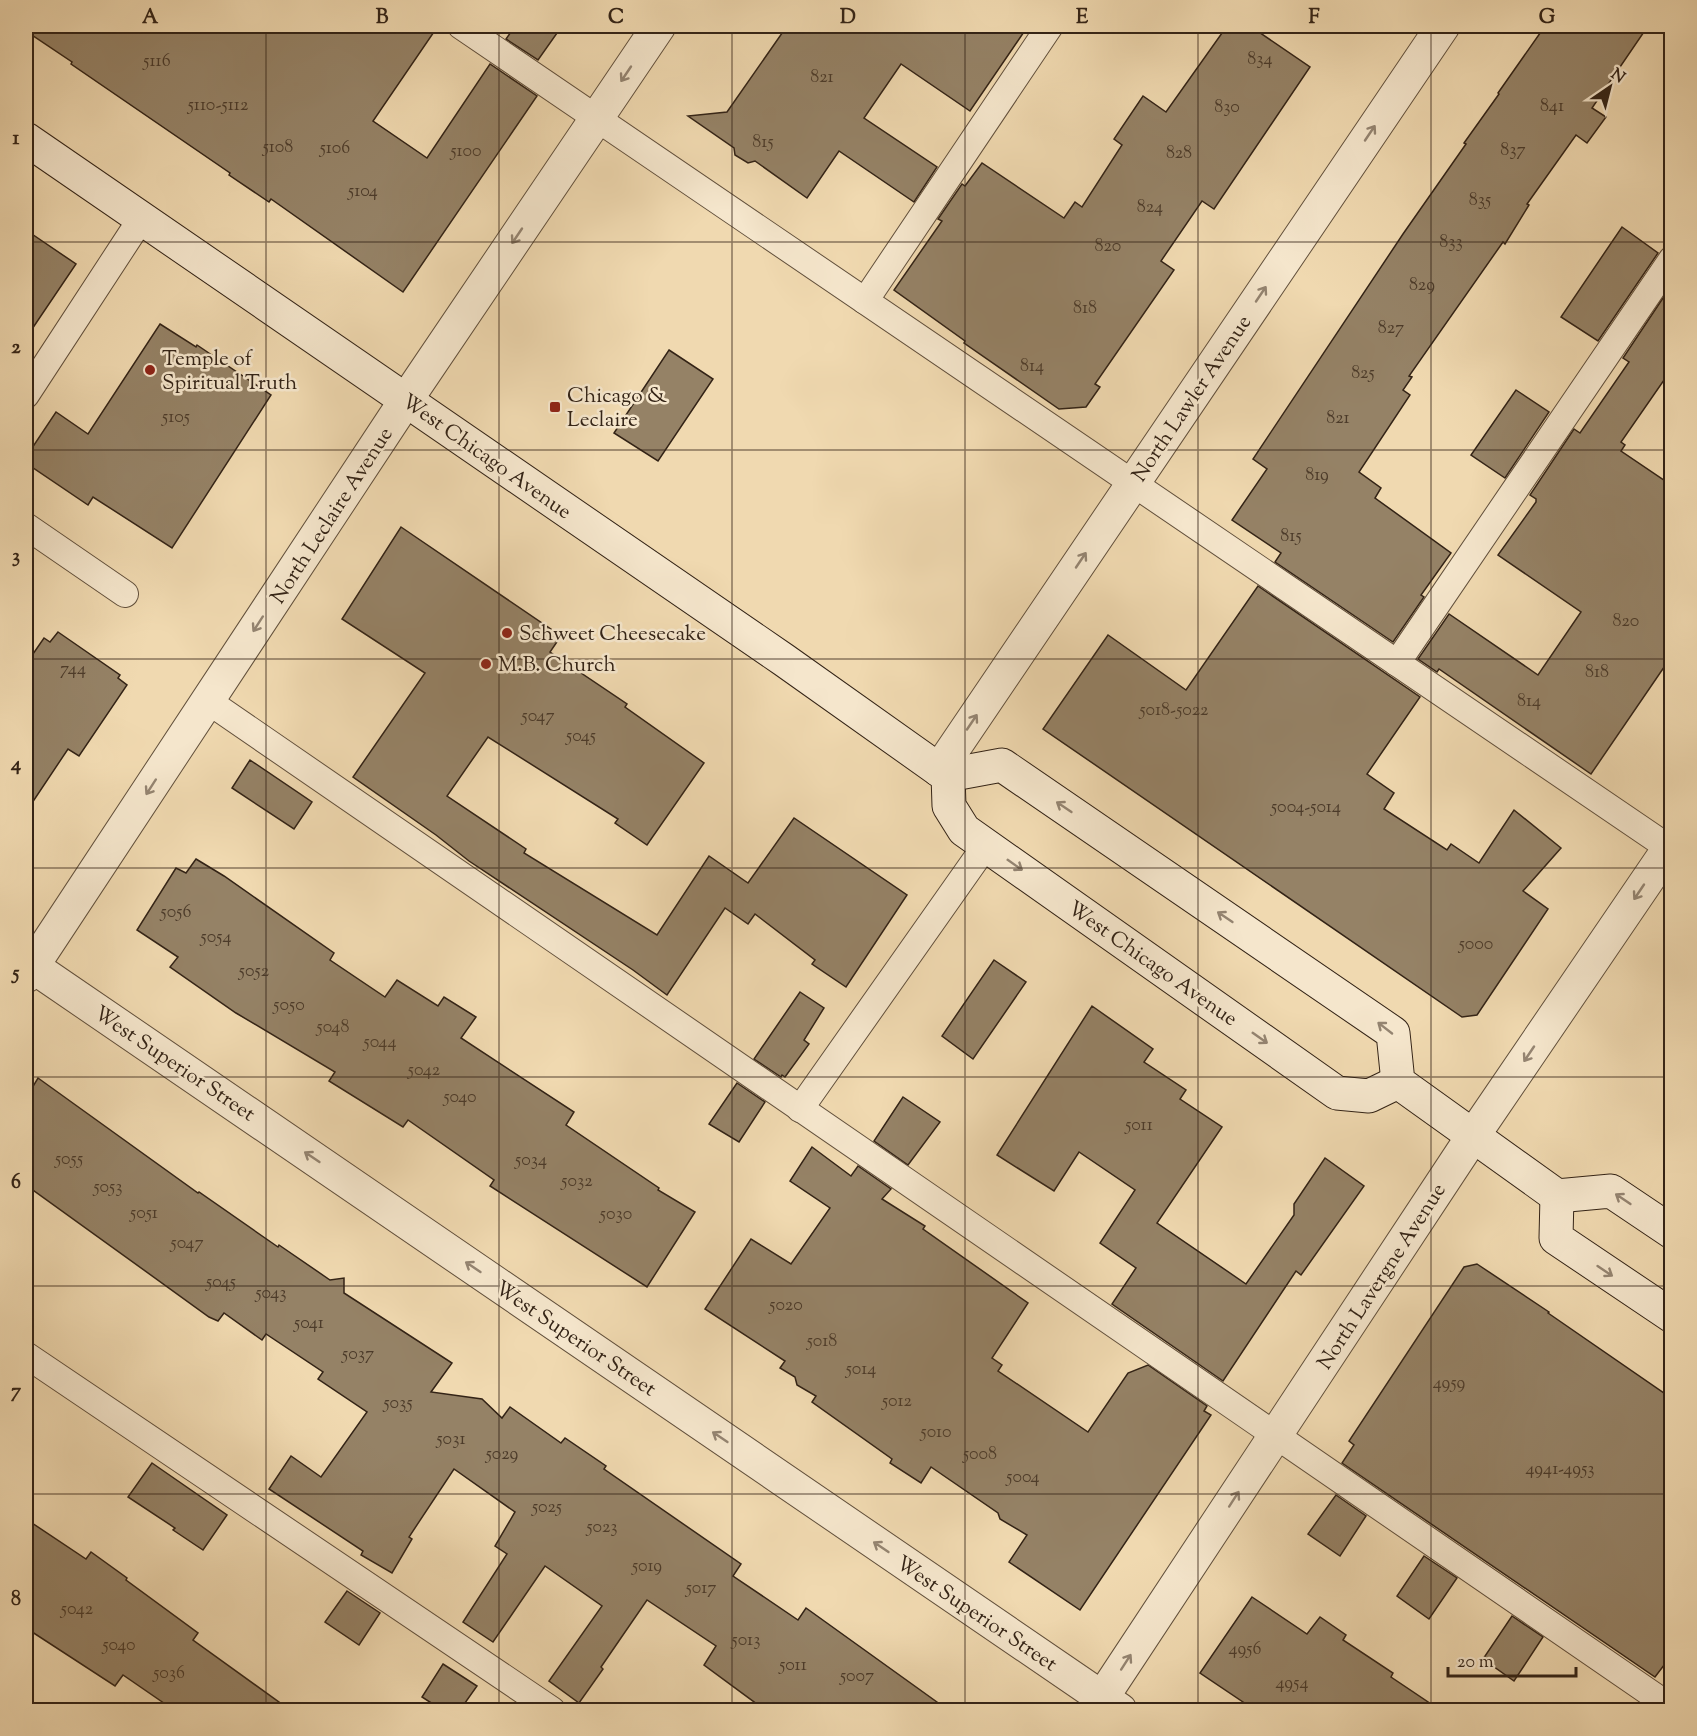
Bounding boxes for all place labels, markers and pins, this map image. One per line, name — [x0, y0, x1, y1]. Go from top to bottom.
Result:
place label: Temple of Spiritual Truth — [162, 345, 297, 399]
marker: Temple of Spiritual Truth — [143, 363, 157, 377]
place label: Chicago & Leclaire — [567, 382, 667, 436]
marker: Chicago & Leclaire — [548, 400, 562, 414]
place label: Schweet Cheesecake — [519, 620, 706, 650]
marker: Schweet Cheesecake — [500, 626, 514, 640]
place label: M.B. Church — [498, 651, 616, 681]
marker: M.B. Church — [479, 657, 493, 671]

